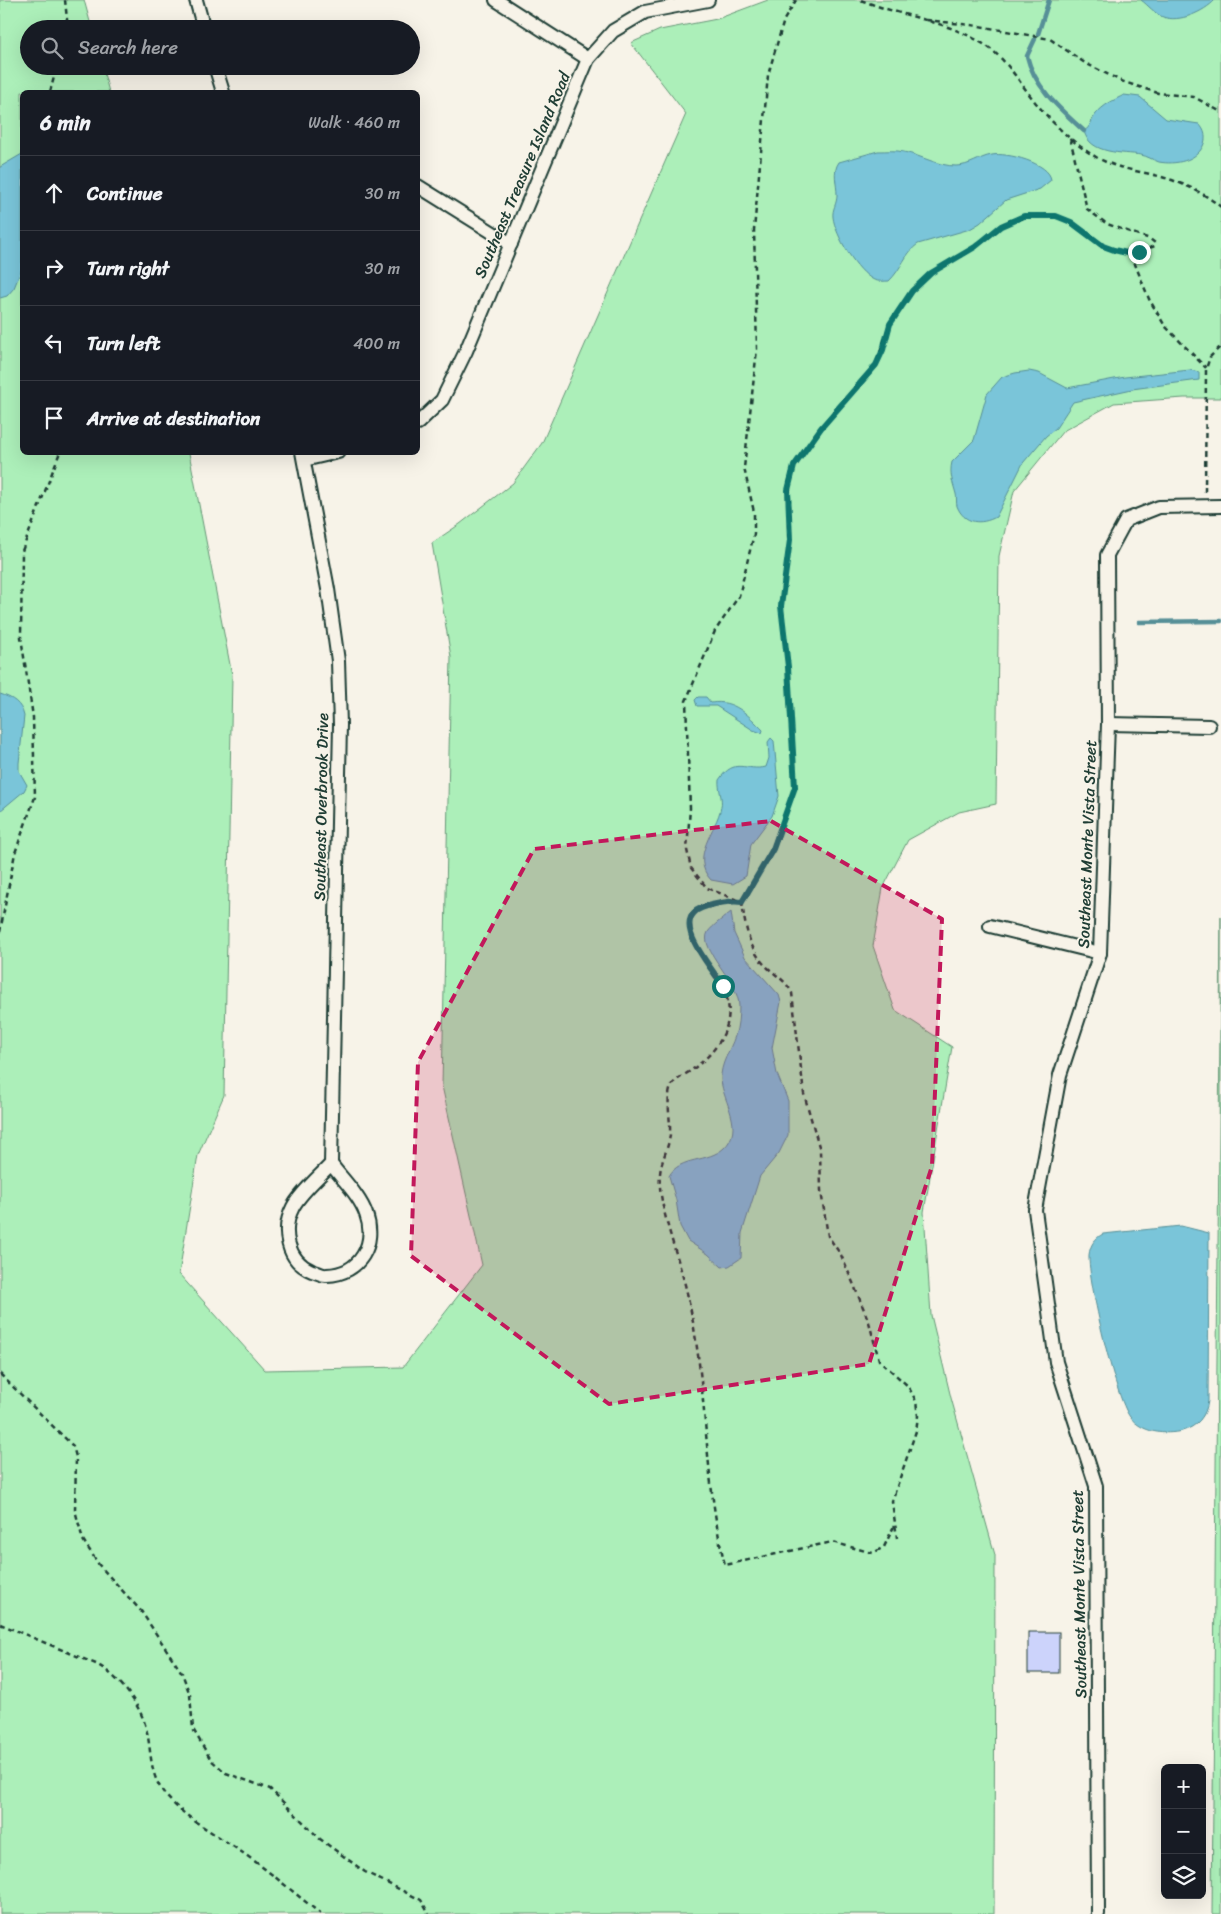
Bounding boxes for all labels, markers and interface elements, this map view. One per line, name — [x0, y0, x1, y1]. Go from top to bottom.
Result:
search box — [20, 20, 420, 75]
text: Search here — [78, 31, 178, 64]
icon: search — [38, 34, 66, 62]
street label: Southeast Treasure Island Road — [465, 66, 579, 283]
text: 6 min — [40, 104, 91, 142]
text: Walk · 460 m — [308, 108, 400, 137]
text: Continue — [87, 177, 163, 210]
icon: ahead — [40, 179, 68, 207]
text: 30 m — [365, 179, 400, 208]
route end — [1128, 241, 1151, 264]
text: Turn right — [87, 252, 169, 285]
icon: right — [40, 254, 68, 282]
text: 30 m — [365, 254, 400, 283]
text: Turn left — [87, 327, 160, 360]
icon: left — [40, 329, 68, 357]
text: 400 m — [353, 329, 400, 358]
text: Arrive at destination — [87, 402, 260, 435]
icon: arrive — [40, 404, 68, 432]
street label: Southeast Overbrook Drive — [305, 713, 337, 901]
street label: Southeast Monte Vista Street — [1069, 739, 1105, 949]
route start — [712, 975, 735, 998]
street label: Southeast Monte Vista Street — [1063, 1489, 1095, 1699]
map controls — [1161, 1764, 1206, 1899]
button: + — [1161, 1764, 1206, 1809]
button: − — [1161, 1809, 1206, 1854]
button: layers — [1161, 1854, 1206, 1899]

